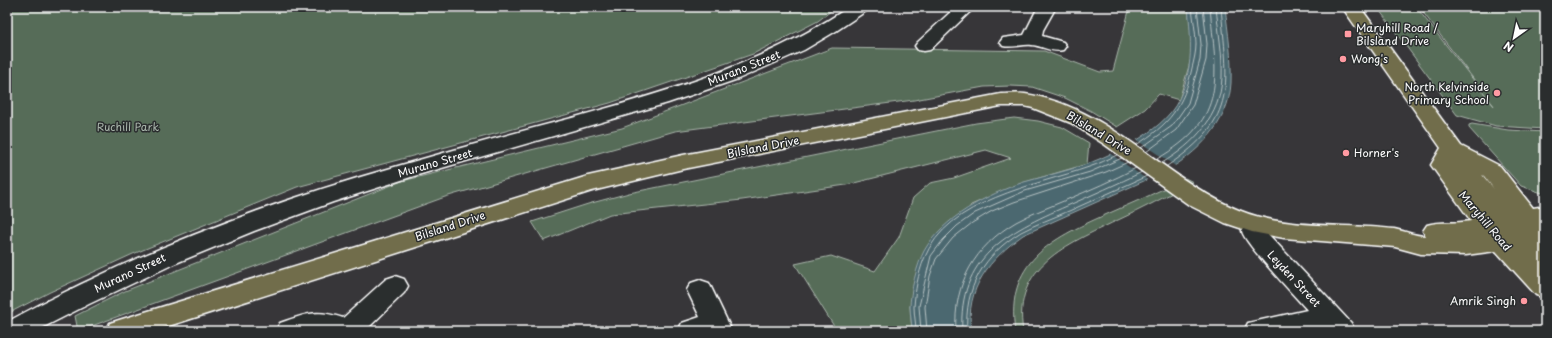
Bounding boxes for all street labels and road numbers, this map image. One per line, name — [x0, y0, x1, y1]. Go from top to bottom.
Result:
street label: Murano Street — [705, 45, 783, 90]
street label: Bilsland Drive — [1064, 106, 1135, 159]
street label: Bilsland Drive — [725, 131, 801, 162]
street label: Murano Street — [396, 144, 475, 181]
street label: Maryhill Road — [1455, 187, 1516, 255]
street label: Bilsland Drive — [412, 206, 487, 245]
street label: Leyden Street — [1264, 246, 1326, 311]
street label: Murano Street — [91, 248, 169, 297]

